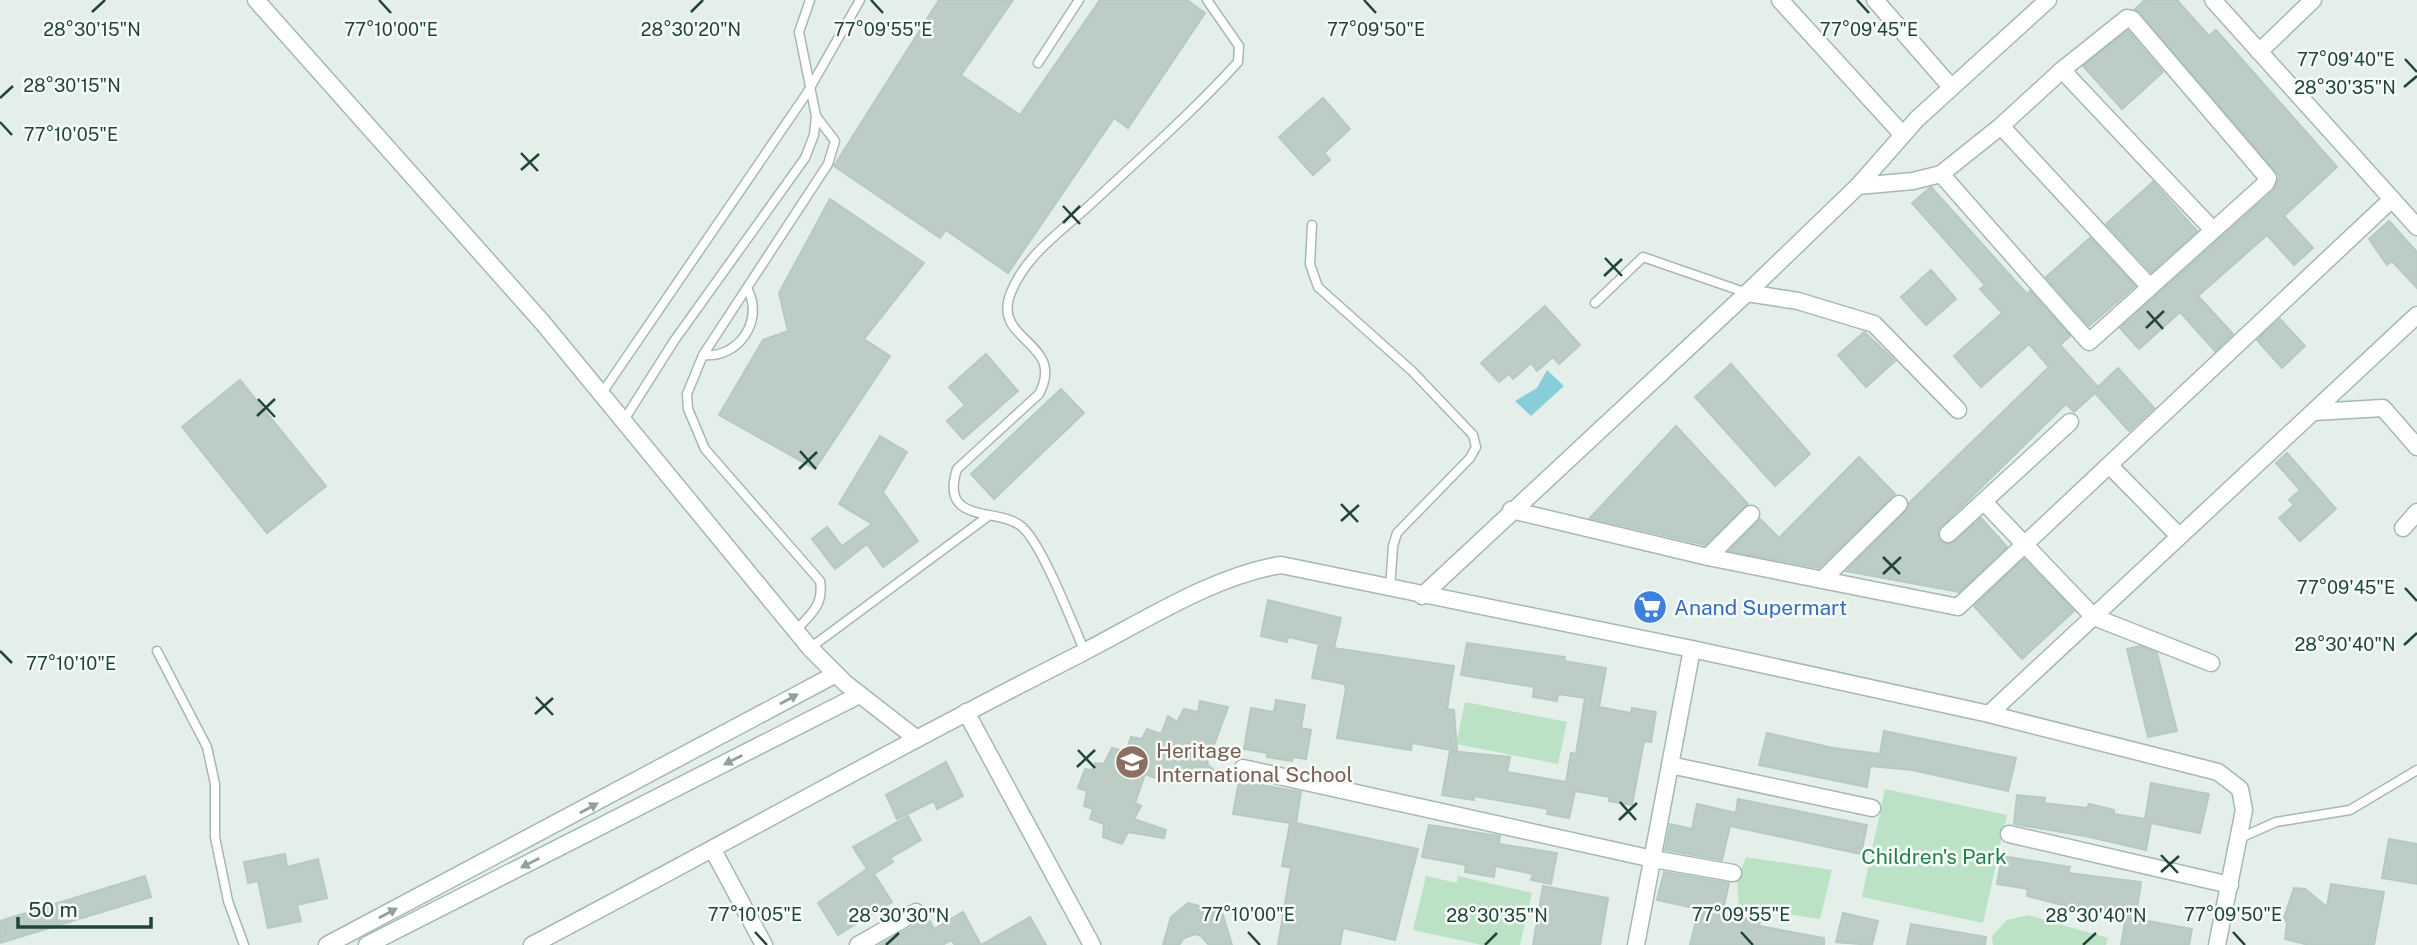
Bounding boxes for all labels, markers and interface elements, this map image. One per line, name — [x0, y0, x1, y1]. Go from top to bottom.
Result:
text: 28°30'15"N — [43, 19, 141, 40]
text: 77°10'00"E — [344, 19, 438, 40]
text: 28°30'20"N — [641, 19, 741, 40]
text: 77°09'55"E — [834, 19, 932, 40]
text: 77°09'50"E — [1327, 19, 1425, 40]
text: 77°09'45"E — [1820, 19, 1918, 40]
text: 77°09'40"E — [2297, 49, 2395, 70]
text: 28°30'15"N — [23, 75, 121, 96]
text: 28°30'35"N — [2294, 77, 2396, 98]
text: 77°10'05"E — [24, 124, 118, 145]
text: 77°09'45"E — [2297, 577, 2395, 598]
supermarket icon: Anand Supermart — [1631, 588, 1669, 626]
place label: Anand Supermart — [1674, 595, 1847, 620]
text: 28°30'40"N — [2295, 634, 2395, 655]
text: 77°10'10"E — [26, 653, 116, 674]
one-way arrow — [779, 693, 799, 705]
place label: Heritage International School — [1156, 738, 1353, 787]
school or university icon: Heritage International School — [1113, 743, 1151, 781]
one-way arrow — [723, 754, 743, 765]
one-way arrow — [579, 802, 599, 814]
park label: Children's Park — [1861, 844, 2007, 869]
one-way arrow — [520, 857, 540, 868]
scale bar — [18, 886, 150, 930]
text: 50 m — [28, 897, 78, 922]
text: 77°10'05"E — [708, 904, 802, 925]
text: 77°10'00"E — [1201, 904, 1295, 925]
text: 77°09'55"E — [1692, 904, 1790, 925]
text: 77°09'50"E — [2184, 904, 2282, 925]
text: 28°30'30"N — [849, 905, 949, 926]
text: 28°30'35"N — [1446, 905, 1548, 926]
text: 28°30'40"N — [2046, 905, 2146, 926]
one-way arrow — [378, 908, 398, 919]

